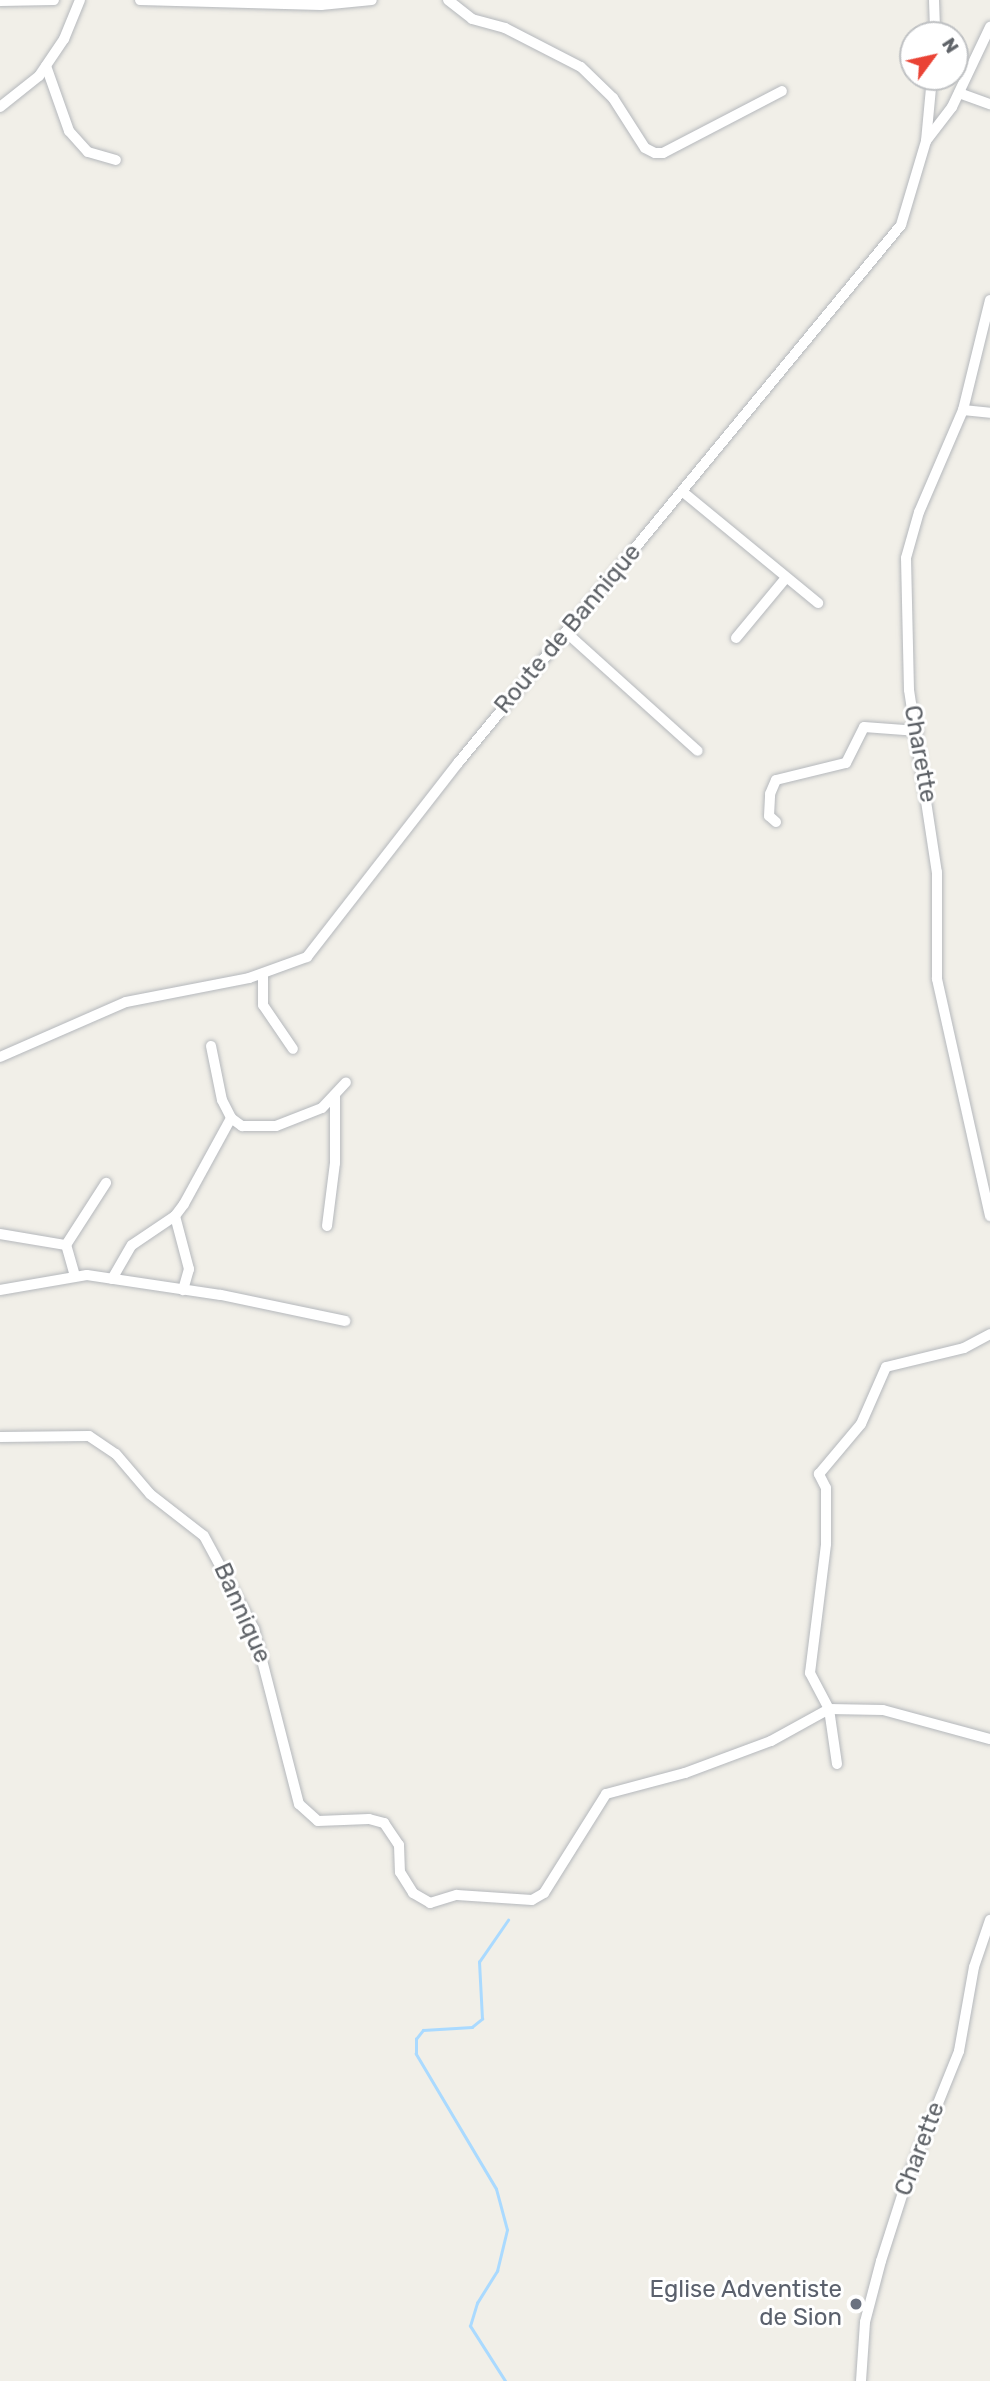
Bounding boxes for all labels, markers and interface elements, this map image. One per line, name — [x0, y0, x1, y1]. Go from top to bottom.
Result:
north arrow — [899, 21, 969, 91]
text: N — [937, 33, 964, 57]
street label: Route de Bannique — [489, 538, 647, 720]
street label: Charette — [897, 703, 943, 805]
street label: Bannique — [207, 1559, 277, 1667]
street label: Charette — [889, 2098, 951, 2200]
place label: Eglise Adventiste de Sion — [649, 2276, 842, 2332]
marker: Eglise Adventiste de Sion — [848, 2296, 864, 2312]

